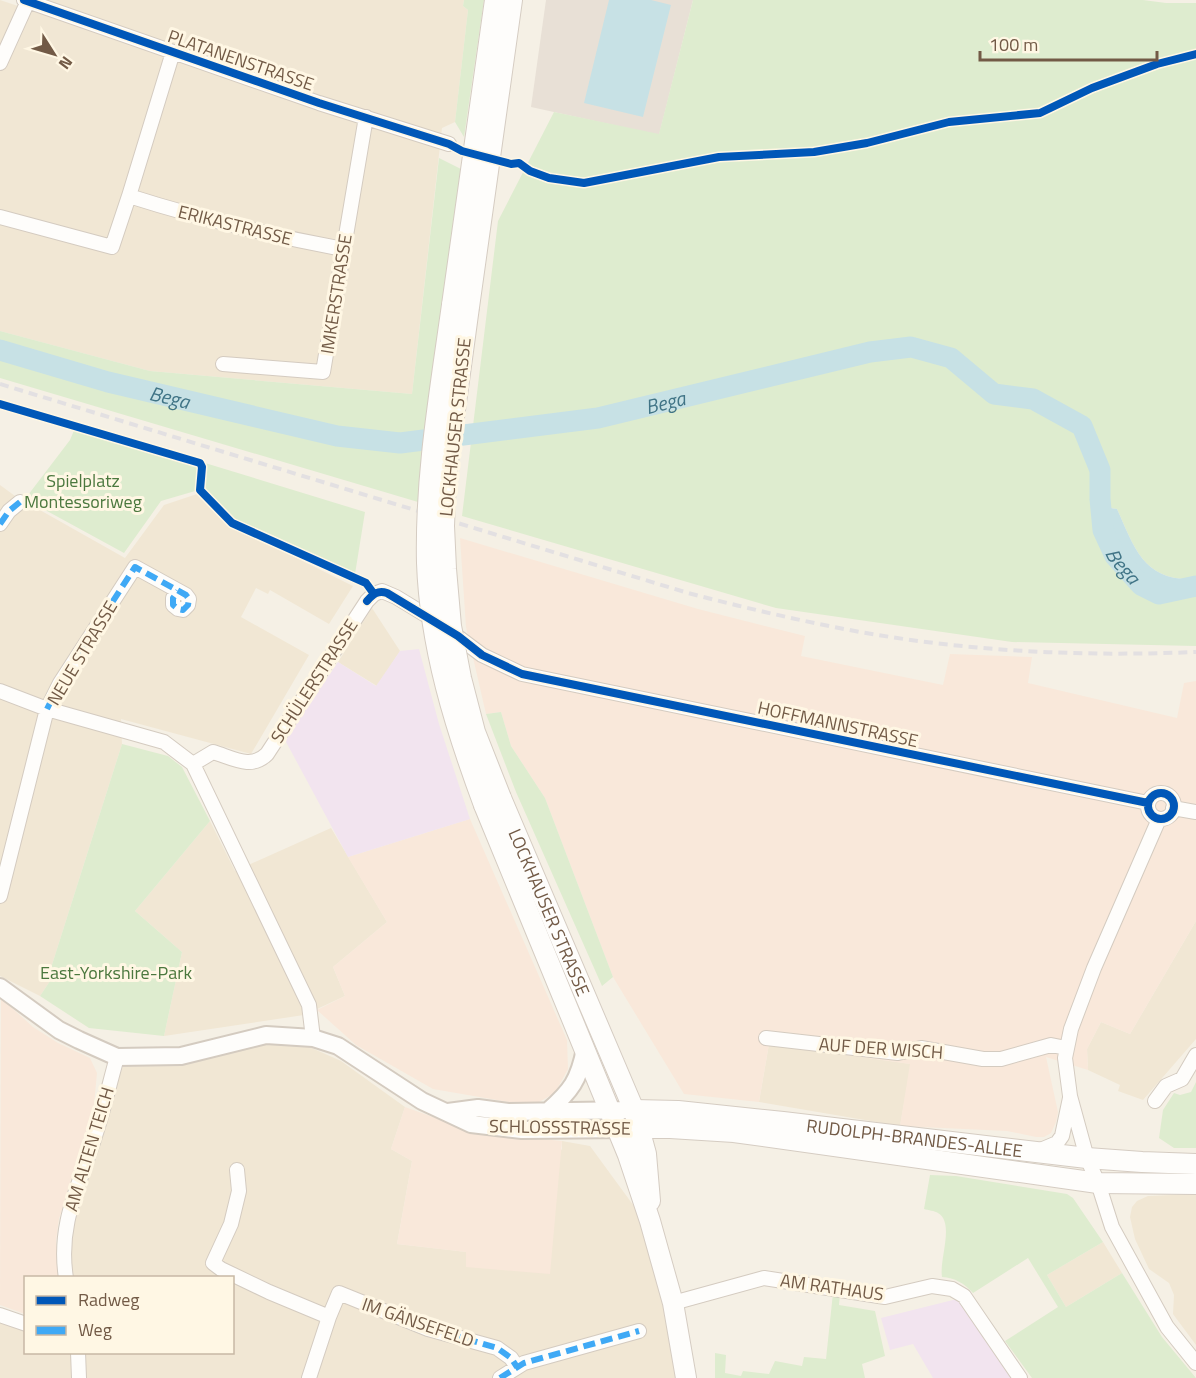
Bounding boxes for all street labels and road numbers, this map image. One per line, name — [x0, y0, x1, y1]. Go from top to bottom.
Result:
street label: PLATANENSTRASSE — [164, 22, 318, 98]
street label: ERIKASTRASSE — [175, 198, 295, 252]
street label: IMKERSTRASSE — [313, 232, 359, 356]
street label: LOCKHAUSER STRASSE — [432, 336, 478, 518]
street label: NEUE STRASSE — [40, 595, 124, 710]
street label: SCHÜLERSTRASSE — [264, 614, 364, 748]
street label: HOFFMANNSTRASSE — [755, 694, 921, 754]
street label: LOCKHAUSER STRASSE — [502, 824, 597, 1000]
street label: AUF DER WISCH — [818, 1030, 944, 1066]
street label: AM ALTEN TEICH — [57, 1083, 121, 1215]
street label: RUDOLPH-BRANDES-ALLEE — [805, 1111, 1024, 1164]
street label: SCHLOSSSTRASSE — [489, 1112, 631, 1142]
street label: AM RATHAUS — [779, 1266, 885, 1308]
street label: IM GÄNSEFELD — [358, 1290, 478, 1354]

